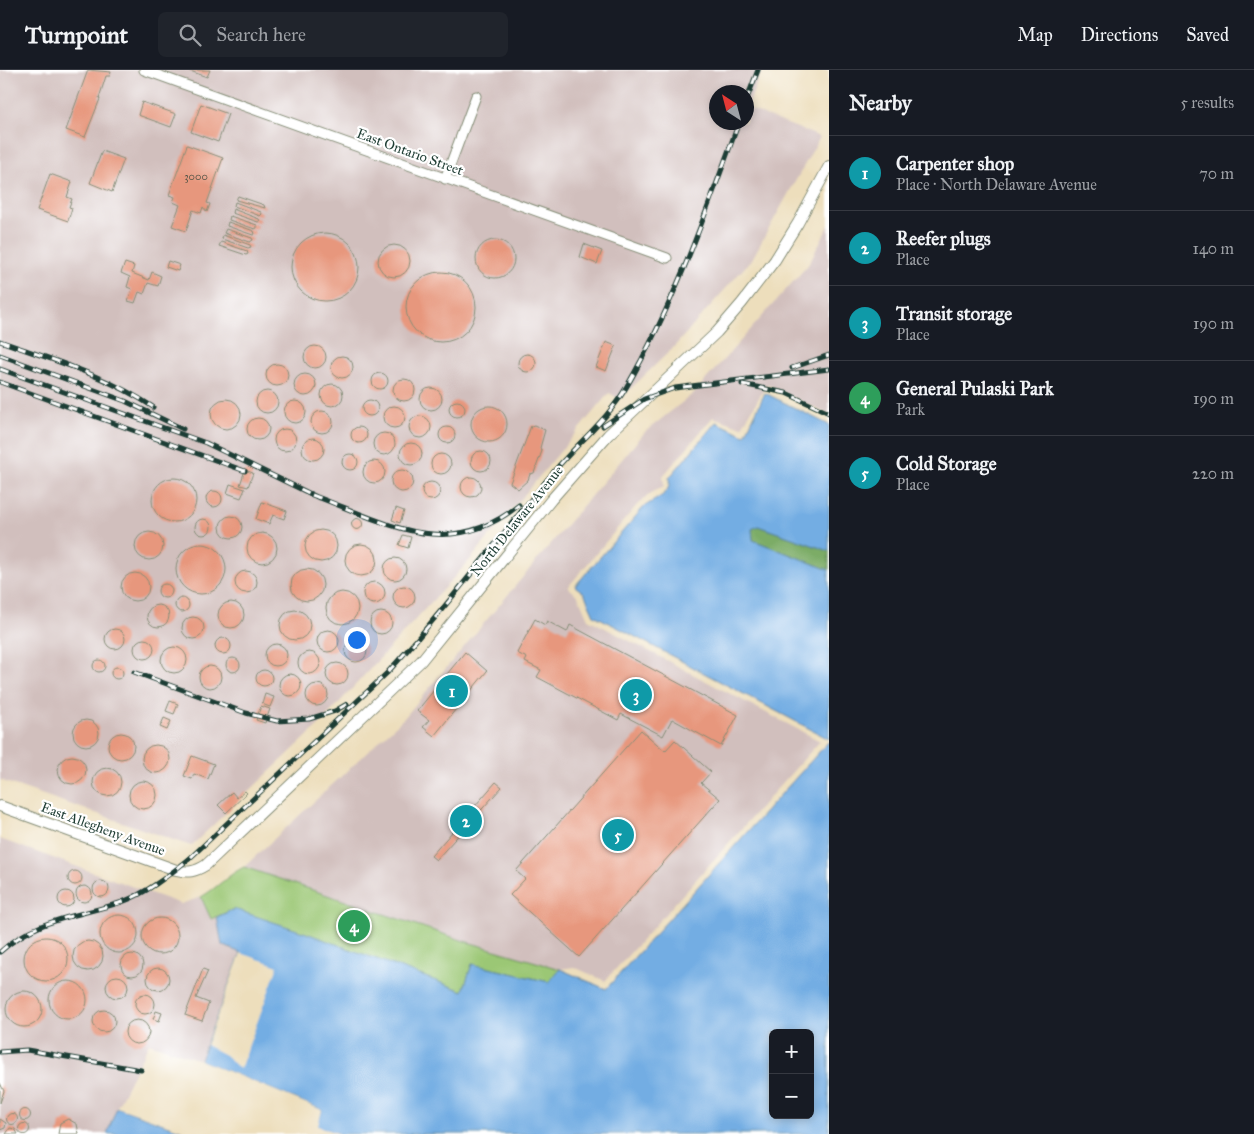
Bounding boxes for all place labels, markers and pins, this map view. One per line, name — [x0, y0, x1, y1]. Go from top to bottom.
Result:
pin: 1 — [436, 672, 468, 710]
pin: 3 — [620, 676, 652, 714]
pin: 2 — [450, 802, 482, 840]
pin: 5 — [602, 816, 634, 854]
pin: 4 — [338, 907, 370, 945]

